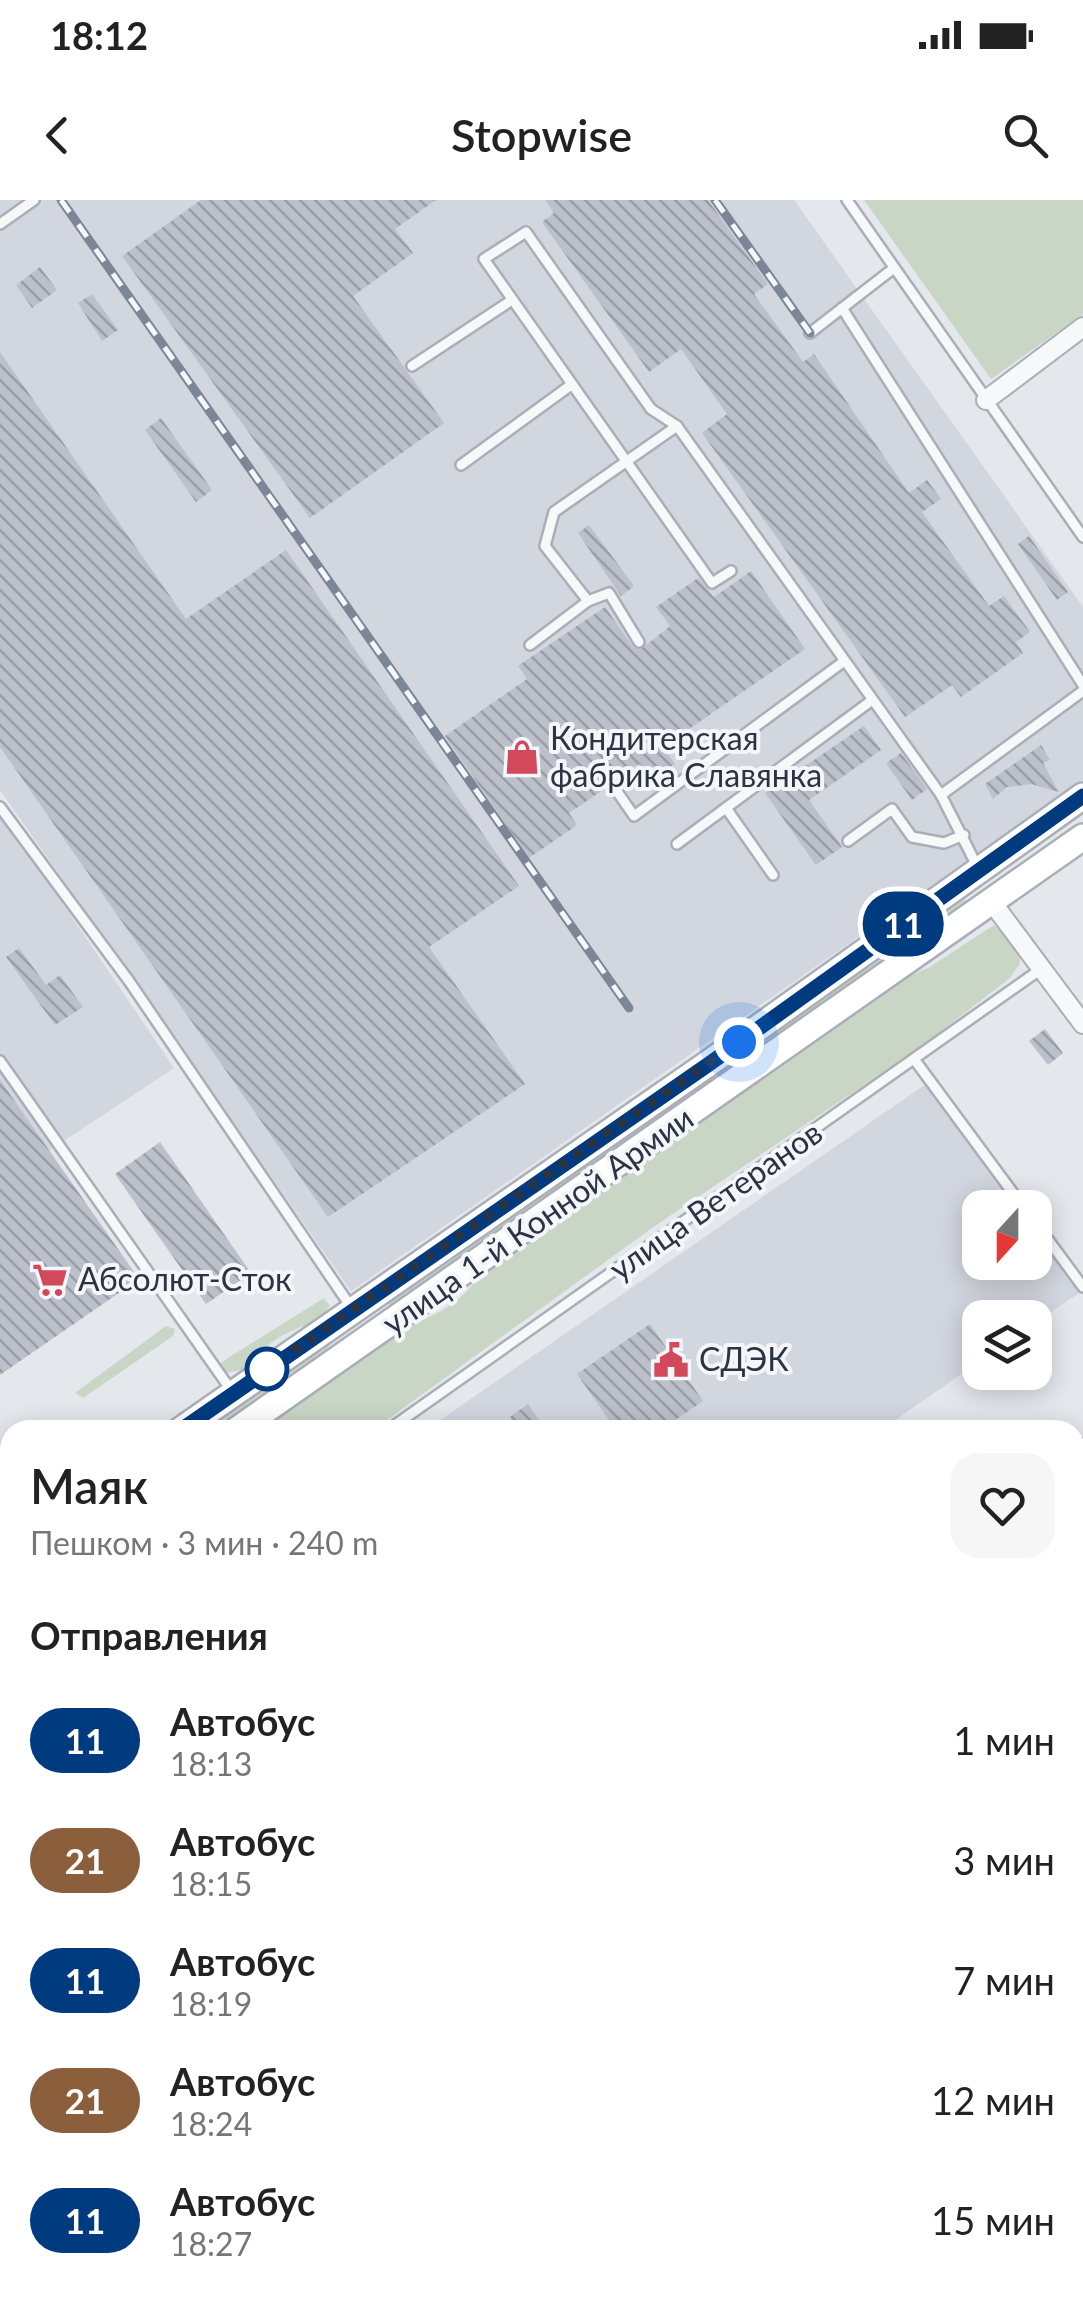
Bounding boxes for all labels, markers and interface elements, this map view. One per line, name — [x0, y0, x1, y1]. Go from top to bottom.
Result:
text: 18:12 — [50, 12, 148, 58]
icon: back — [30, 108, 85, 163]
text: Stopwise — [451, 108, 632, 162]
icon: search — [998, 108, 1053, 163]
place label: Кондитерская фабрика Славянка — [550, 718, 822, 794]
shop icon: Кондитерская фабрика Славянка — [503, 738, 541, 776]
line badge: 11 — [858, 892, 948, 956]
text: 11 — [883, 903, 923, 945]
your location — [714, 1017, 764, 1067]
street label: улица 1-й Конной Армии — [374, 1097, 700, 1342]
street label: улица Ветеранов — [601, 1112, 829, 1288]
north arrow — [962, 1190, 1052, 1280]
map controls — [962, 1190, 1052, 1390]
place label: Абсолют-Сток — [78, 1259, 292, 1298]
supermarket icon: Абсолют-Сток — [31, 1261, 69, 1299]
button: layers — [962, 1300, 1052, 1390]
place label: СДЭК — [699, 1339, 789, 1378]
public building icon: СДЭК — [652, 1341, 690, 1379]
unlabelled marker — [246, 1348, 288, 1390]
button: heart — [950, 1453, 1055, 1558]
text: Маяк — [30, 1457, 148, 1514]
text: Пешком · 3 мин · 240 m — [30, 1523, 378, 1562]
text: Отправления — [30, 1612, 268, 1658]
text: Автобус — [170, 1698, 315, 1744]
text: 1 мин — [953, 1717, 1055, 1763]
text: 11 — [65, 1719, 105, 1761]
text: 18:13 — [170, 1744, 252, 1783]
text: Автобус — [170, 1818, 315, 1864]
text: 3 мин — [953, 1837, 1055, 1883]
text: 21 — [65, 1839, 105, 1881]
text: 18:15 — [170, 1864, 252, 1903]
text: Автобус — [170, 1938, 315, 1984]
text: 7 мин — [953, 1957, 1055, 2003]
text: 11 — [65, 1959, 105, 2001]
text: 18:19 — [170, 1984, 252, 2023]
text: Автобус — [170, 2058, 315, 2104]
text: 12 мин — [931, 2077, 1055, 2123]
text: 21 — [65, 2079, 105, 2121]
text: 18:24 — [170, 2104, 252, 2143]
text: Автобус — [170, 2178, 315, 2224]
text: 15 мин — [931, 2197, 1055, 2243]
text: 11 — [65, 2199, 105, 2241]
text: 18:27 — [170, 2224, 252, 2263]

